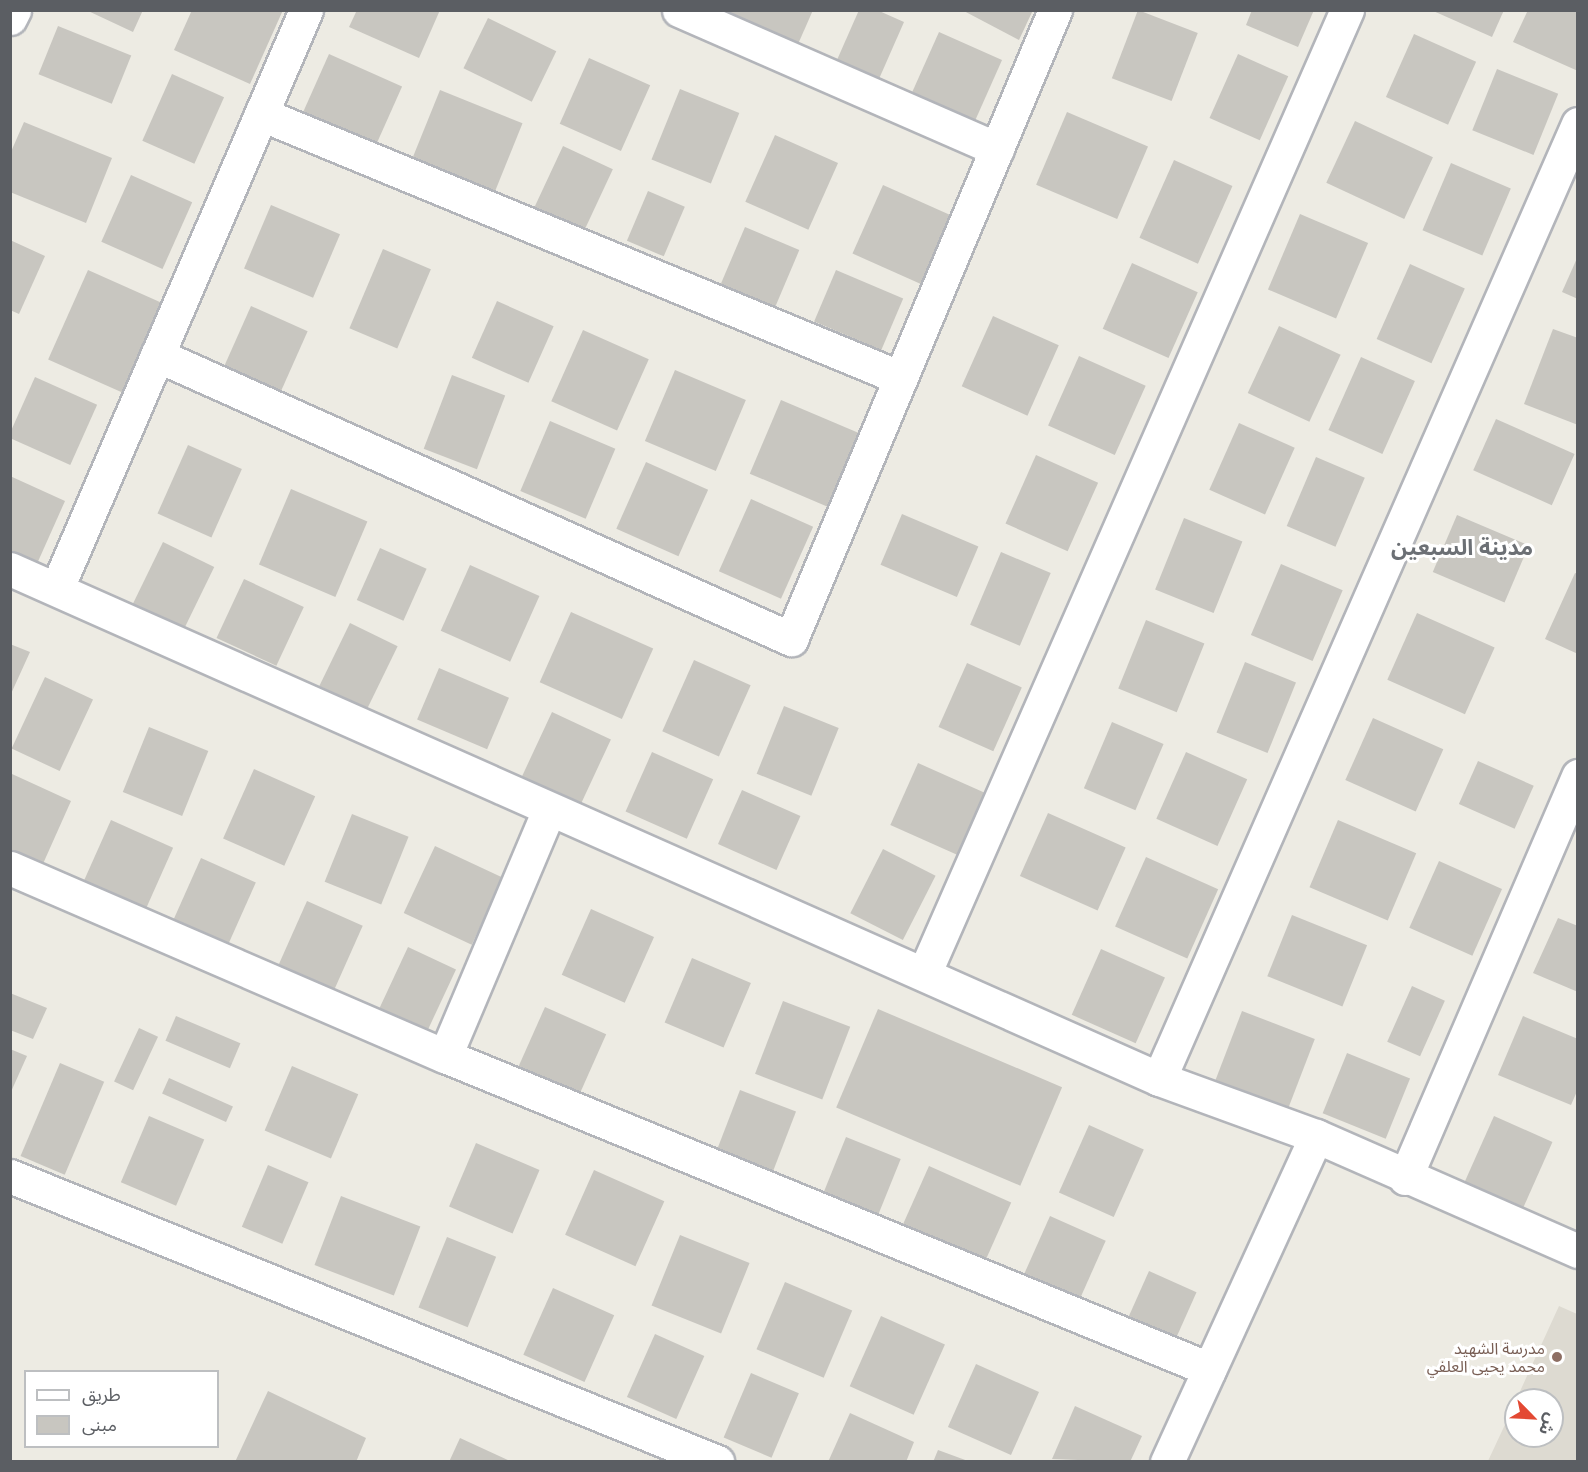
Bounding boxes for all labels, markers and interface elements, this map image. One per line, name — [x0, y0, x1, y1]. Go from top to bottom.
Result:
district label: مدينة السبعين — [1391, 534, 1533, 560]
place label: مدرسة الشهيد محمد يحيى العلفي — [1427, 1338, 1545, 1376]
marker: مدرسة الشهيد محمد يحيى العلفي — [1550, 1350, 1564, 1364]
legend — [24, 1370, 219, 1448]
text: طريق — [82, 1382, 121, 1406]
north arrow — [1504, 1388, 1564, 1448]
text: ش — [1534, 1410, 1563, 1439]
text: مبنى — [82, 1412, 117, 1436]

